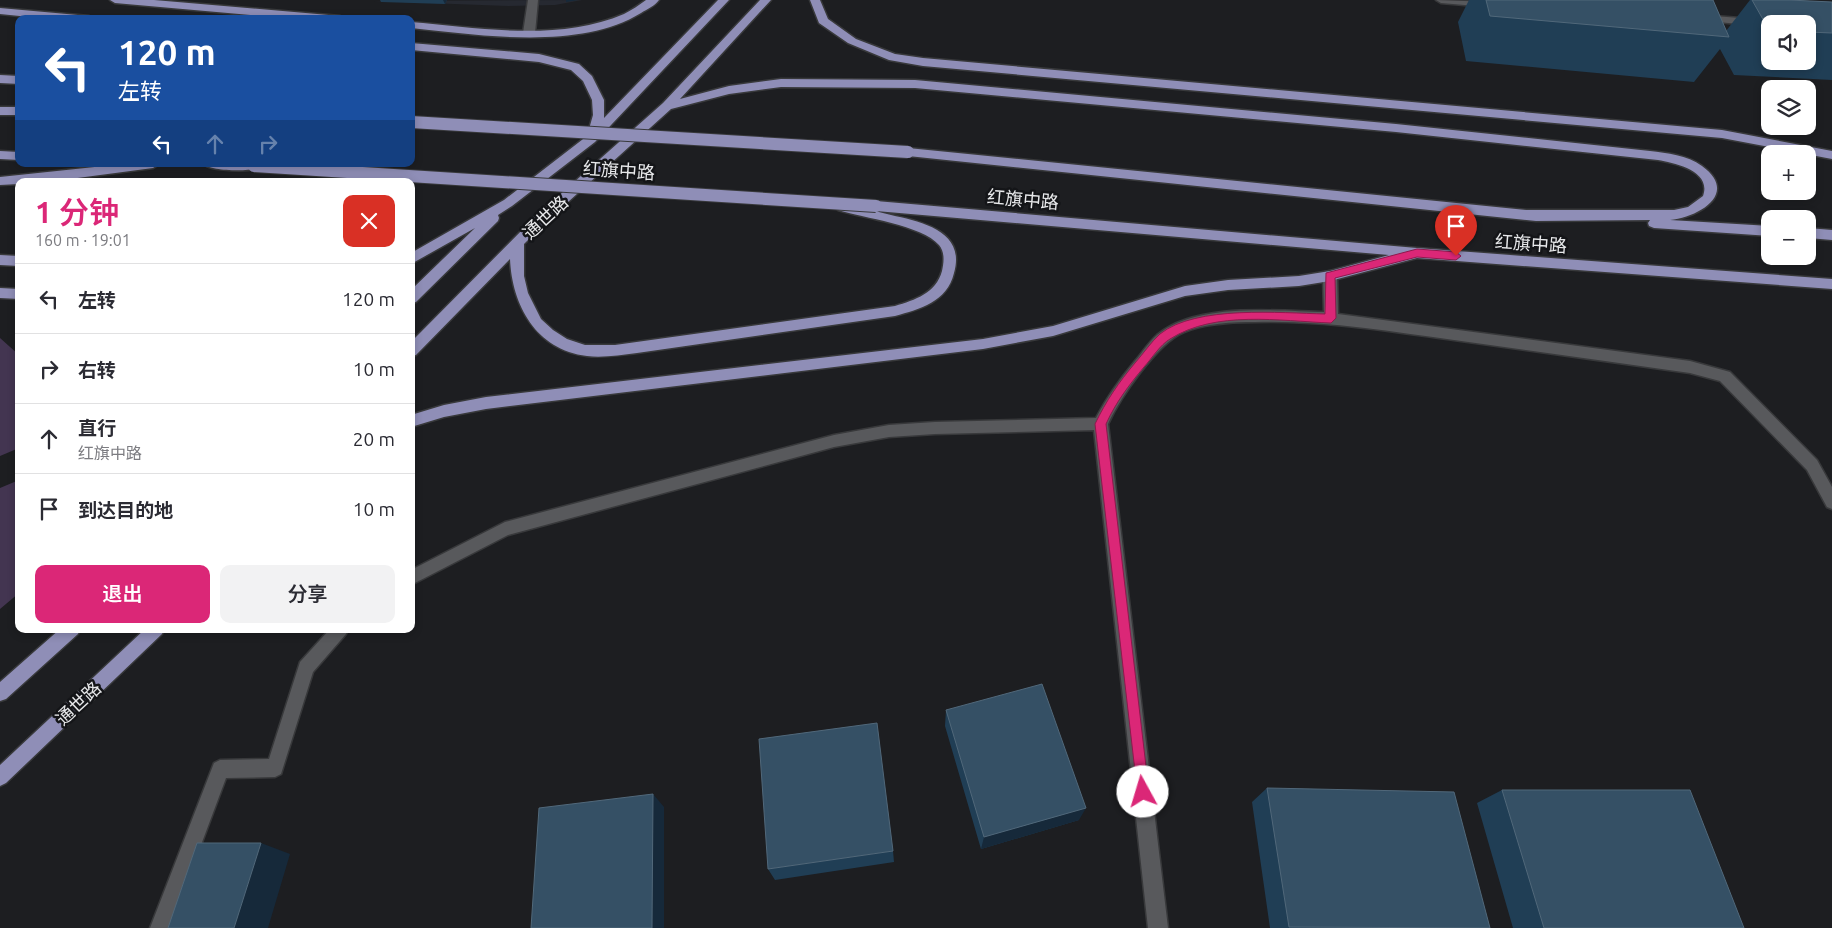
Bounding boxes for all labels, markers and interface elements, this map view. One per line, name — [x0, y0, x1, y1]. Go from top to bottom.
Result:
map controls — [1761, 15, 1816, 265]
button: sound — [1761, 15, 1816, 70]
text: 120 m — [118, 32, 216, 72]
icon: left — [35, 35, 100, 100]
text: 左转 — [118, 78, 162, 103]
button: layers — [1761, 80, 1816, 135]
icon: left — [148, 130, 176, 158]
icon: ahead — [201, 130, 229, 158]
icon: right — [254, 130, 282, 158]
button: + — [1761, 145, 1816, 200]
street label: 红旗中路 — [582, 158, 656, 182]
street label: 红旗中路 — [986, 186, 1060, 212]
street label: 通世路 — [518, 191, 572, 243]
text: 1 分钟 — [35, 195, 119, 229]
button: close — [343, 195, 395, 247]
pin — [1435, 205, 1477, 256]
button: − — [1761, 210, 1816, 265]
icon: arrive — [1442, 212, 1470, 240]
text: 160 m · 19:01 — [35, 231, 131, 249]
street label: 红旗中路 — [1494, 231, 1568, 255]
icon: left — [35, 285, 63, 313]
text: 120 m — [342, 288, 395, 310]
text: 左转 — [78, 289, 116, 311]
icon: right — [35, 355, 63, 383]
text: 10 m — [353, 358, 395, 380]
text: 右转 — [78, 359, 116, 381]
text: 直行 — [78, 417, 116, 439]
icon: ahead — [35, 425, 63, 453]
text: 20 m — [353, 428, 395, 450]
text: 红旗中路 — [78, 444, 142, 462]
icon: arrive — [35, 495, 63, 523]
text: 10 m — [353, 498, 395, 520]
text: 到达目的地 — [78, 499, 173, 521]
button: 退出 — [35, 565, 210, 623]
button: 分享 — [220, 565, 395, 623]
street label: 通世路 — [51, 677, 105, 729]
position arrow — [1116, 765, 1168, 817]

